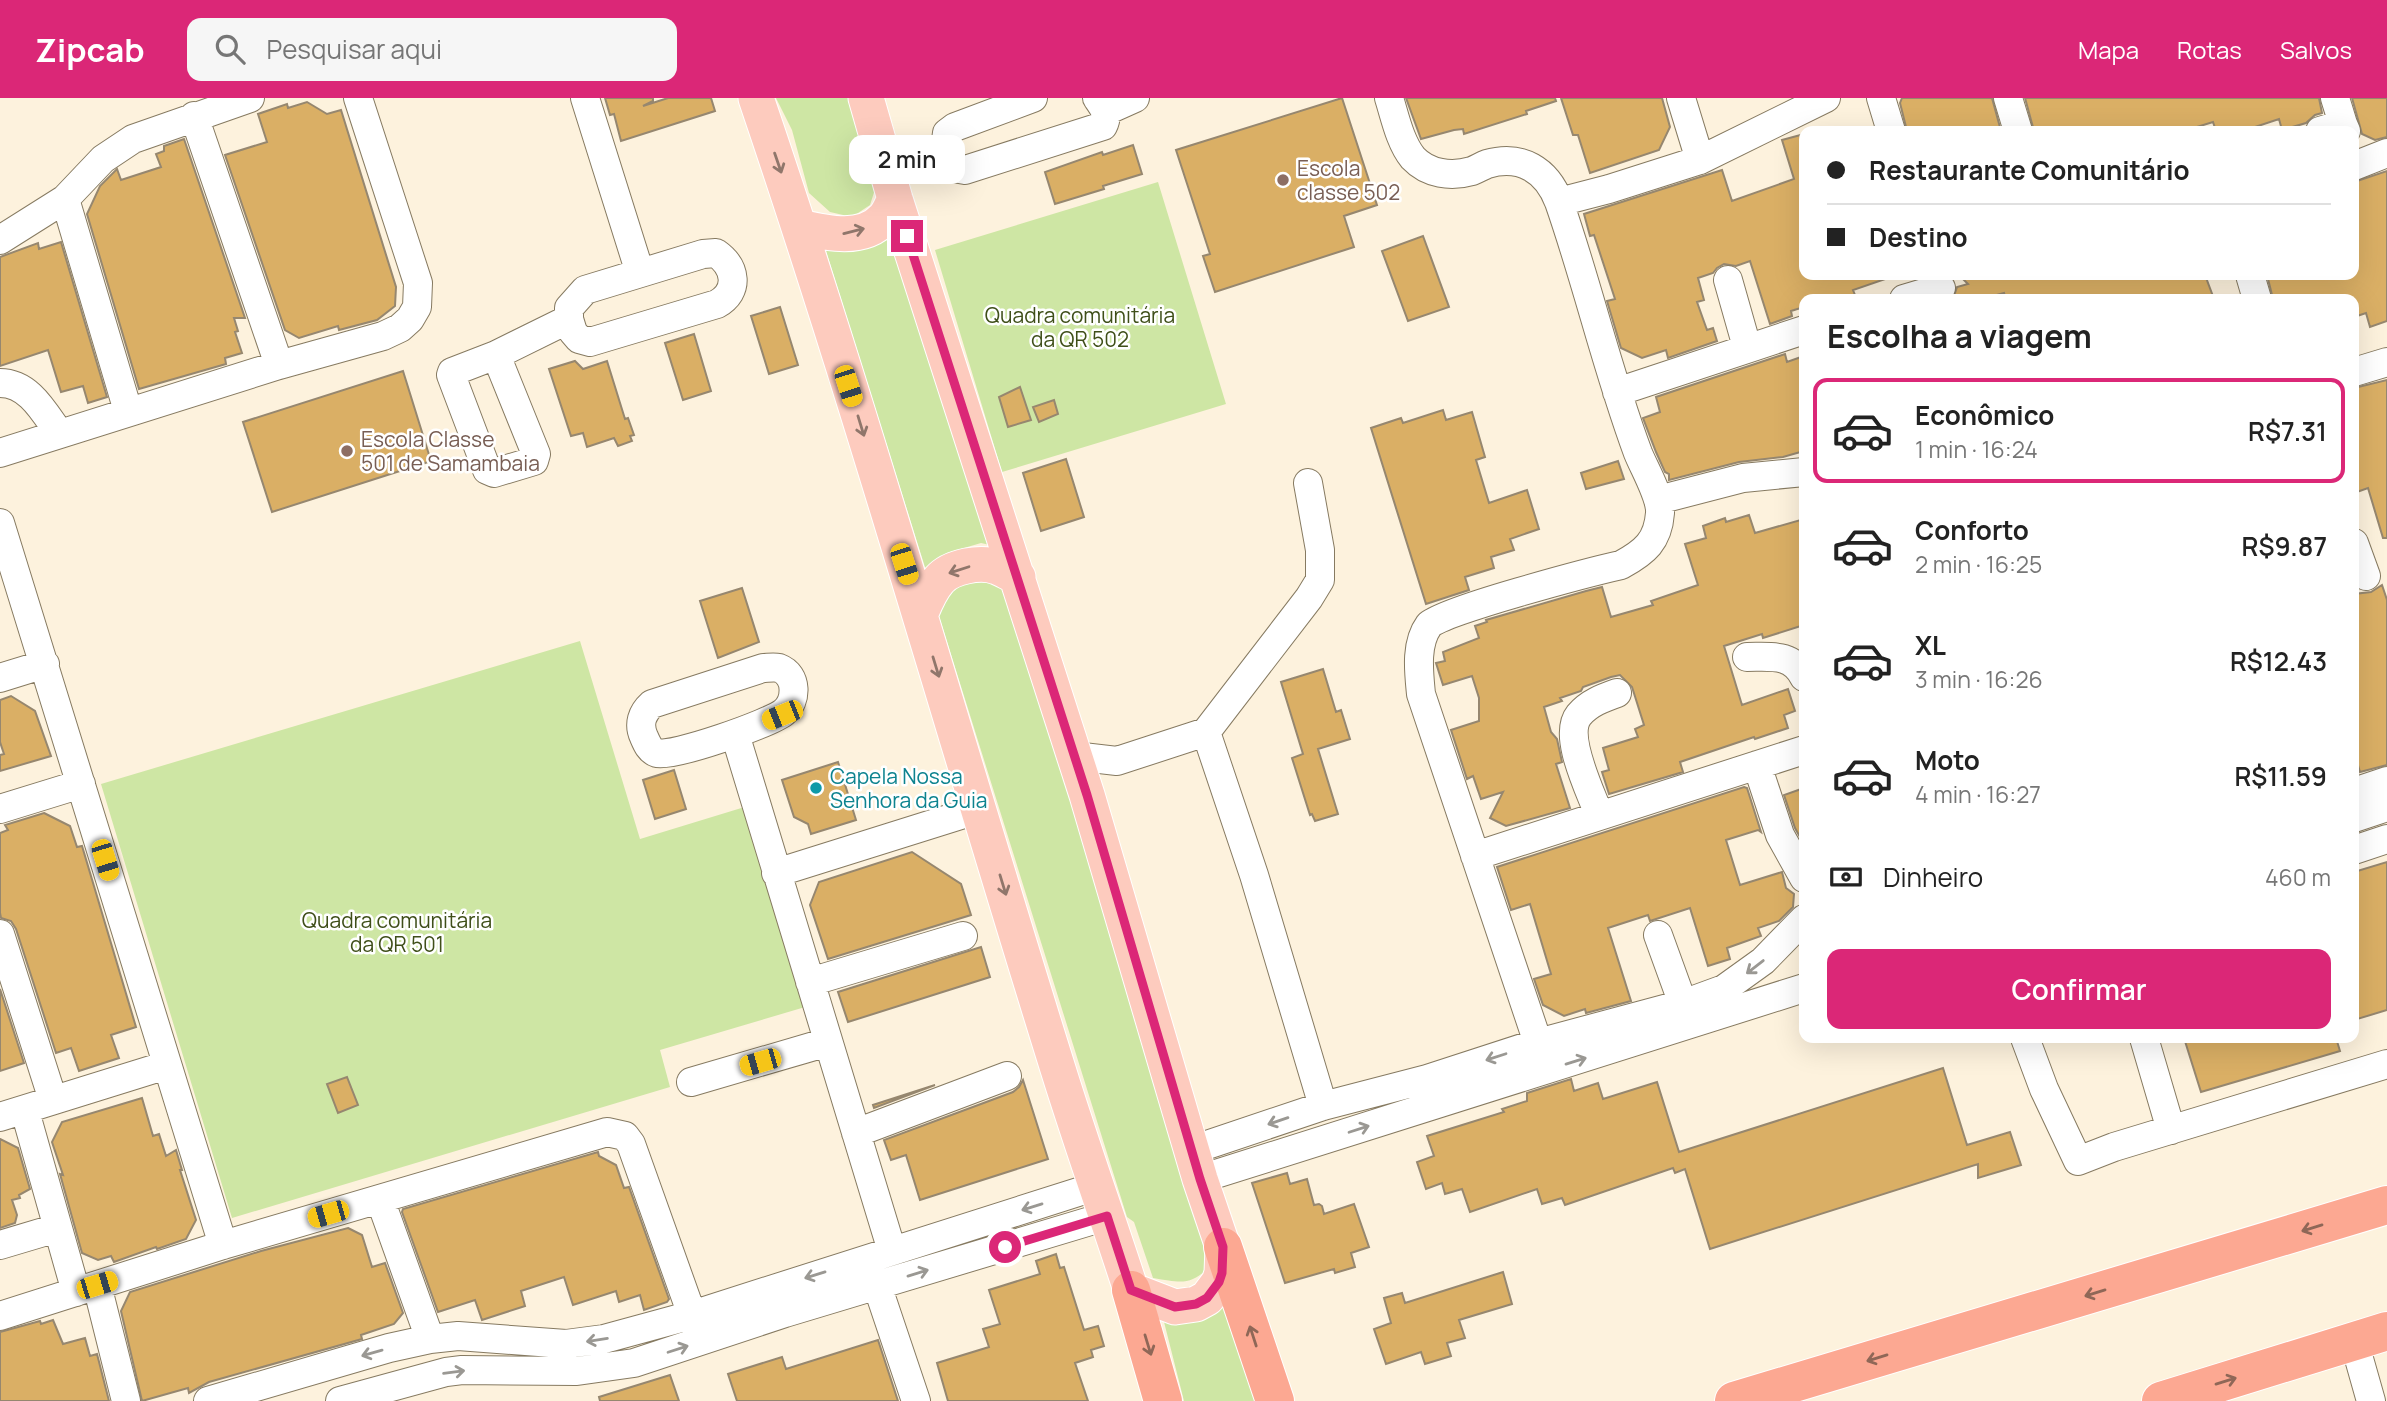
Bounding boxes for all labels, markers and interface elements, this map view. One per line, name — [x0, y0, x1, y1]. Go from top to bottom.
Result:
search box — [187, 18, 677, 81]
text: Zipcab — [35, 27, 145, 72]
icon: search — [211, 30, 249, 68]
text: Pesquisar aqui — [267, 31, 442, 67]
text: Mapa — [2078, 33, 2139, 66]
text: Rotas — [2177, 33, 2242, 66]
text: Salvos — [2280, 33, 2352, 66]
callout: 2 min — [849, 135, 965, 184]
text: 2 min — [878, 143, 936, 175]
one-way arrow — [773, 151, 785, 173]
text: Restaurante Comunitário — [1869, 152, 2190, 188]
place label: Escola classe 502 — [1297, 154, 1400, 206]
marker: Escola classe 502 — [1275, 172, 1291, 188]
text: Destino — [1869, 219, 1968, 255]
route end — [891, 220, 923, 252]
one-way arrow — [843, 224, 865, 237]
park label: Quadra comunitária da QR 502 — [985, 301, 1175, 353]
text: Escolha a viagem — [1827, 314, 2092, 358]
car — [832, 363, 865, 409]
text: Econômico — [1915, 397, 2054, 433]
icon: car — [1831, 399, 1894, 462]
text: R$7.31 — [2248, 413, 2327, 449]
one-way arrow — [856, 415, 868, 437]
place label: Escola Classe 501 de Samambaia — [361, 425, 540, 477]
text: 1 min · 16:24 — [1915, 433, 2038, 465]
marker: Escola Classe 501 de Samambaia — [339, 443, 355, 459]
text: Conforto — [1915, 512, 2029, 548]
icon: car — [1831, 514, 1894, 577]
text: R$9.87 — [2242, 528, 2327, 564]
car — [888, 541, 921, 587]
text: 2 min · 16:25 — [1915, 548, 2042, 580]
one-way arrow — [948, 565, 970, 577]
text: XL — [1915, 627, 1946, 663]
icon: car — [1831, 629, 1894, 692]
text: R$12.43 — [2230, 643, 2327, 679]
one-way arrow — [931, 656, 944, 678]
text: 3 min · 16:26 — [1915, 663, 2043, 695]
car — [759, 697, 806, 733]
text: Moto — [1915, 742, 1980, 778]
icon: car — [1831, 744, 1894, 807]
text: R$11.59 — [2234, 758, 2327, 794]
place label: Capela Nossa Senhora da Guia — [830, 762, 987, 814]
text: 4 min · 16:27 — [1915, 778, 2041, 810]
marker: Capela Nossa Senhora da Guia — [808, 780, 824, 796]
car — [89, 837, 122, 883]
icon: cash — [1827, 858, 1865, 896]
text: Dinheiro — [1883, 859, 1983, 895]
text: 460 m — [2265, 861, 2331, 893]
one-way arrow — [997, 873, 1010, 895]
park label: Quadra comunitária da QR 501 — [302, 906, 492, 958]
button: Confirmar — [1827, 949, 2331, 1029]
one-way arrow — [1746, 959, 1765, 974]
car — [737, 1046, 784, 1078]
one-way arrow — [1485, 1051, 1507, 1064]
one-way arrow — [1565, 1053, 1587, 1066]
one-way arrow — [1267, 1116, 1289, 1128]
one-way arrow — [1347, 1121, 1369, 1134]
car — [305, 1198, 352, 1230]
one-way arrow — [1021, 1201, 1043, 1214]
one-way arrow — [2302, 1222, 2324, 1235]
route start — [989, 1231, 1021, 1263]
one-way arrow — [907, 1265, 929, 1278]
car — [74, 1269, 121, 1301]
one-way arrow — [804, 1269, 826, 1282]
one-way arrow — [2084, 1288, 2106, 1301]
one-way arrow — [1246, 1326, 1258, 1348]
one-way arrow — [586, 1333, 609, 1346]
one-way arrow — [1143, 1334, 1156, 1356]
one-way arrow — [667, 1341, 689, 1354]
one-way arrow — [361, 1348, 383, 1361]
one-way arrow — [1866, 1353, 1888, 1366]
one-way arrow — [442, 1365, 465, 1378]
one-way arrow — [2214, 1373, 2236, 1386]

